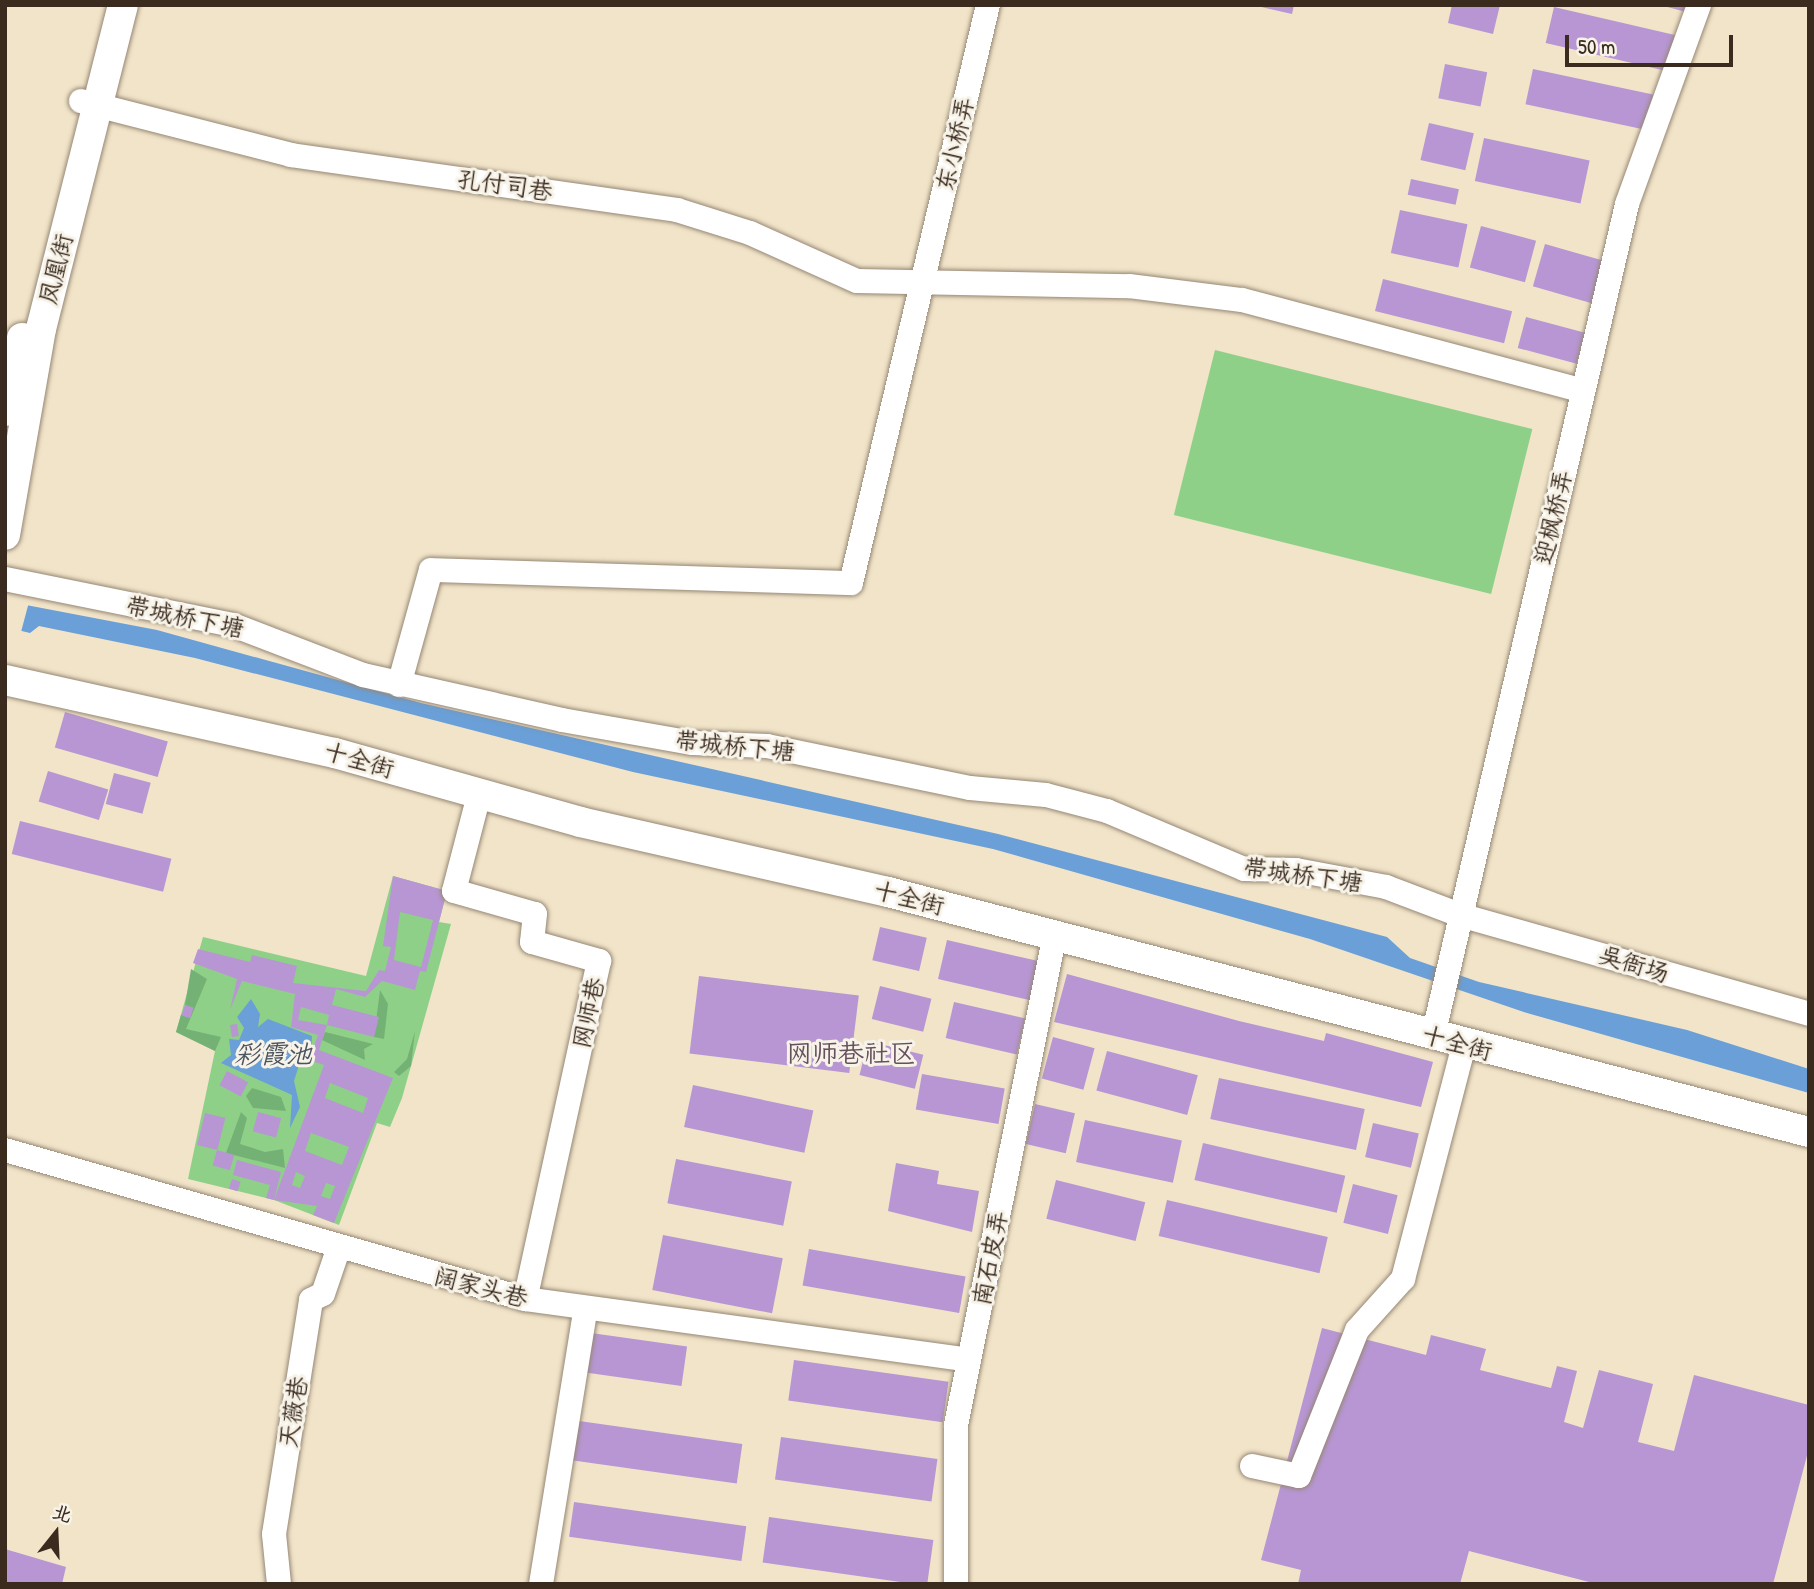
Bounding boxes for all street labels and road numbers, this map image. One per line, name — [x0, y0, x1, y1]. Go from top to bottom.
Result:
street label: 东小桥弄 — [930, 94, 980, 194]
street label: 孔付司巷 — [455, 164, 555, 206]
street label: 凤凰街 — [33, 231, 79, 307]
street label: 迎枫桥弄 — [1528, 467, 1578, 567]
street label: 带城桥下塘 — [123, 590, 247, 644]
street label: 带城桥下塘 — [674, 725, 796, 767]
street label: 十全街 — [320, 736, 398, 784]
street label: 带城桥下塘 — [1242, 852, 1364, 898]
street label: 十全街 — [871, 875, 947, 921]
street label: 吴衙场 — [1595, 940, 1673, 988]
street label: 网师巷 — [566, 975, 610, 1051]
street label: 十全街 — [1418, 1020, 1496, 1066]
street label: 南石皮弄 — [967, 1208, 1013, 1308]
street label: 阔家头巷 — [431, 1261, 531, 1313]
street label: 天薇巷 — [273, 1374, 313, 1450]

